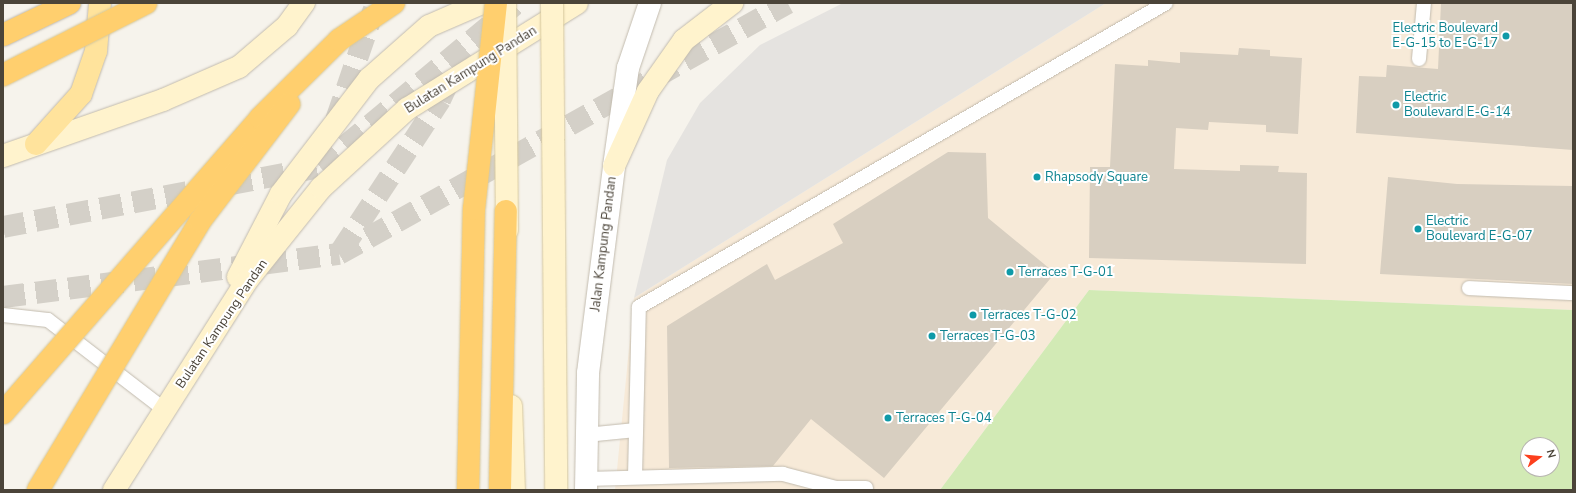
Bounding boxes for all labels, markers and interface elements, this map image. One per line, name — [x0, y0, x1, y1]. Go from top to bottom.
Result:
place label: Electric Boulevard E-G-15 to E-G-17 — [1392, 21, 1498, 52]
street label: Bulatan Kampung Pandan — [402, 23, 540, 117]
marker: Electric Boulevard E-G-15 to E-G-17 — [1501, 31, 1511, 41]
place label: Electric Boulevard E-G-14 — [1404, 90, 1511, 121]
marker: Electric Boulevard E-G-14 — [1391, 100, 1401, 110]
place label: Rhapsody Square — [1045, 169, 1148, 185]
marker: Rhapsody Square — [1032, 172, 1042, 182]
street label: Jalan Kampung Pandan — [588, 176, 620, 312]
place label: Electric Boulevard E-G-07 — [1426, 214, 1533, 245]
marker: Electric Boulevard E-G-07 — [1413, 224, 1423, 234]
street label: Bulatan Kampung Pandan — [173, 256, 271, 392]
place label: Terraces T-G-01 — [1018, 264, 1114, 280]
marker: Terraces T-G-01 — [1005, 267, 1015, 277]
place label: Terraces T-G-02 — [981, 307, 1077, 323]
marker: Terraces T-G-02 — [968, 310, 978, 320]
place label: Terraces T-G-03 — [940, 328, 1036, 344]
marker: Terraces T-G-03 — [927, 331, 937, 341]
place label: Terraces T-G-04 — [896, 410, 992, 426]
marker: Terraces T-G-04 — [883, 413, 893, 423]
north arrow — [1520, 437, 1560, 477]
text: N — [1543, 448, 1559, 460]

